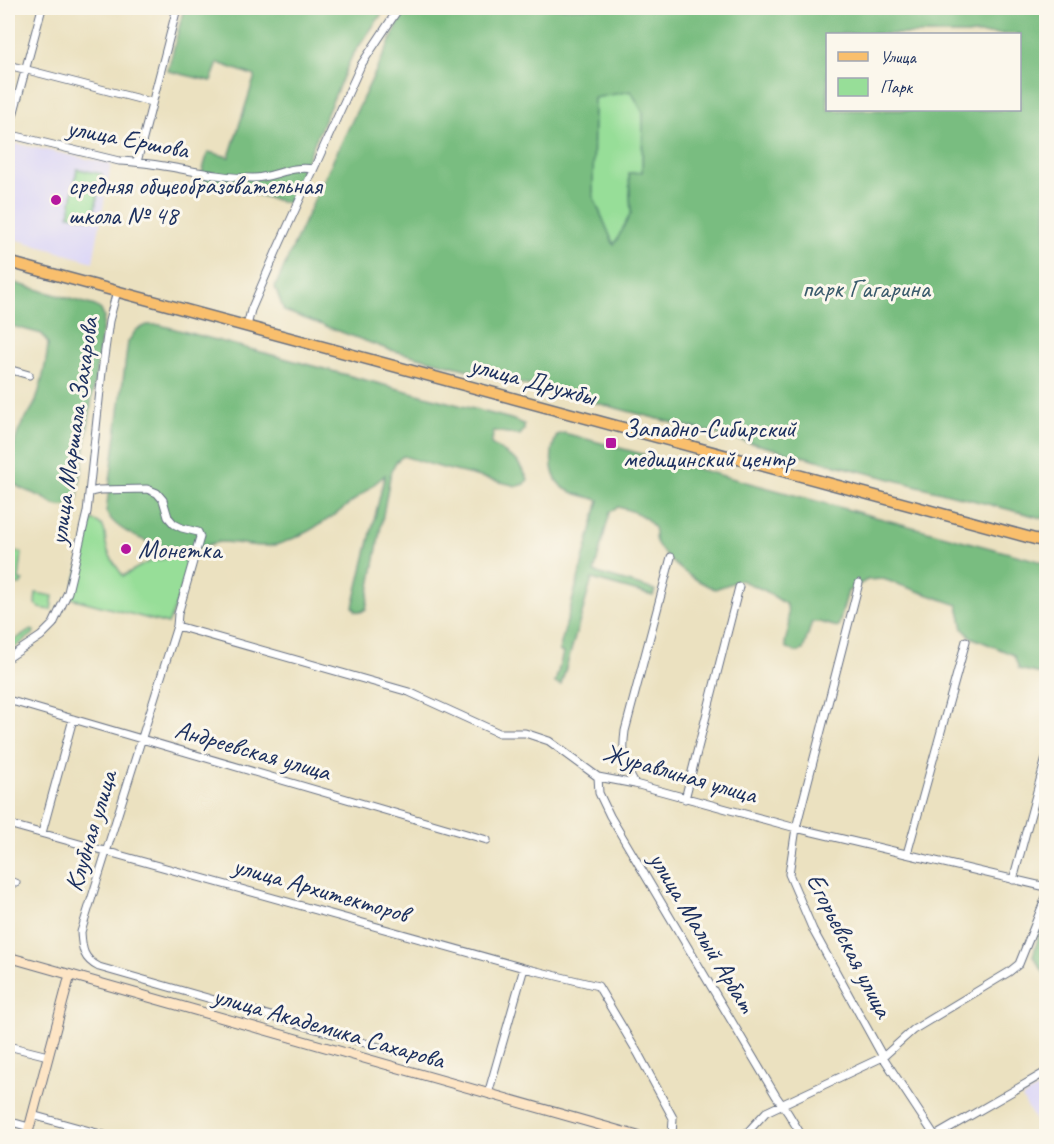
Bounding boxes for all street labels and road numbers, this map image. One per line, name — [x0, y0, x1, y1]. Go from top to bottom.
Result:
street label: улица Ершова — [63, 110, 193, 167]
street label: улица Маршала Захарова — [41, 314, 106, 549]
street label: улица Дружбы — [465, 347, 601, 414]
street label: Андреевская улица — [171, 713, 336, 789]
street label: Журавлиная улица — [599, 736, 762, 812]
street label: Клубная улица — [57, 765, 125, 895]
street label: улица Малый Арбат — [640, 844, 764, 1020]
street label: улица Архитекторов — [228, 848, 417, 932]
street label: Егорьевская улица — [799, 867, 901, 1025]
street label: улица Академика Сахарова — [208, 978, 450, 1077]

